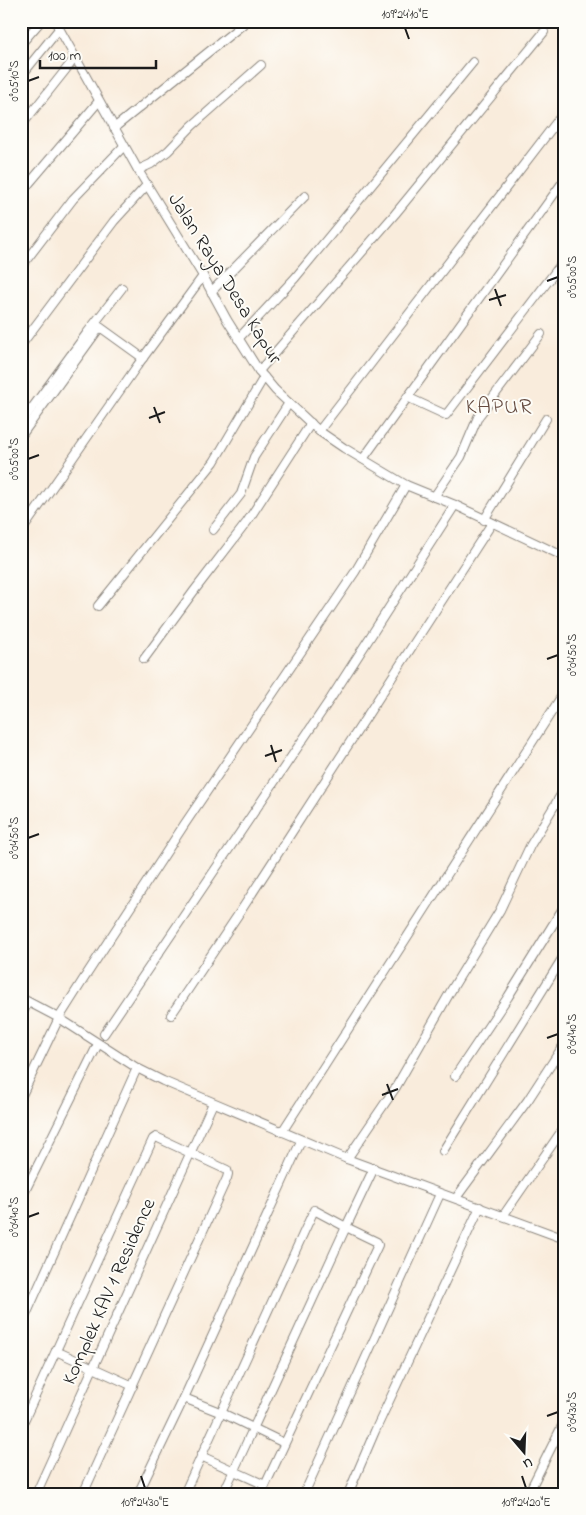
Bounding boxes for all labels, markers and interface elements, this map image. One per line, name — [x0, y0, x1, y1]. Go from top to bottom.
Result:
text: 109°24'10"E — [381, 6, 429, 24]
scale bar — [40, 38, 156, 70]
text: 100 m — [48, 45, 81, 67]
text: 0°05'10"S — [6, 60, 24, 102]
street label: Jalan Raya Desa Kapur — [160, 188, 289, 371]
text: 0°05'00"S — [564, 255, 582, 298]
district label: KAPUR — [466, 392, 532, 424]
text: 0°05'00"S — [6, 437, 24, 480]
text: 0°04'50"S — [564, 634, 582, 676]
text: 0°04'50"S — [6, 817, 24, 859]
text: 0°04'40"S — [564, 1013, 582, 1054]
street label: Komplek KAV 1 Residence — [56, 1194, 164, 1390]
text: 0°04'40"S — [6, 1196, 24, 1237]
text: 0°04'30"S — [564, 1391, 582, 1432]
north arrow — [498, 1428, 548, 1478]
text: U — [520, 1452, 535, 1474]
text: 109°24'30"E — [121, 1494, 169, 1512]
text: 109°24'20"E — [501, 1494, 551, 1512]

